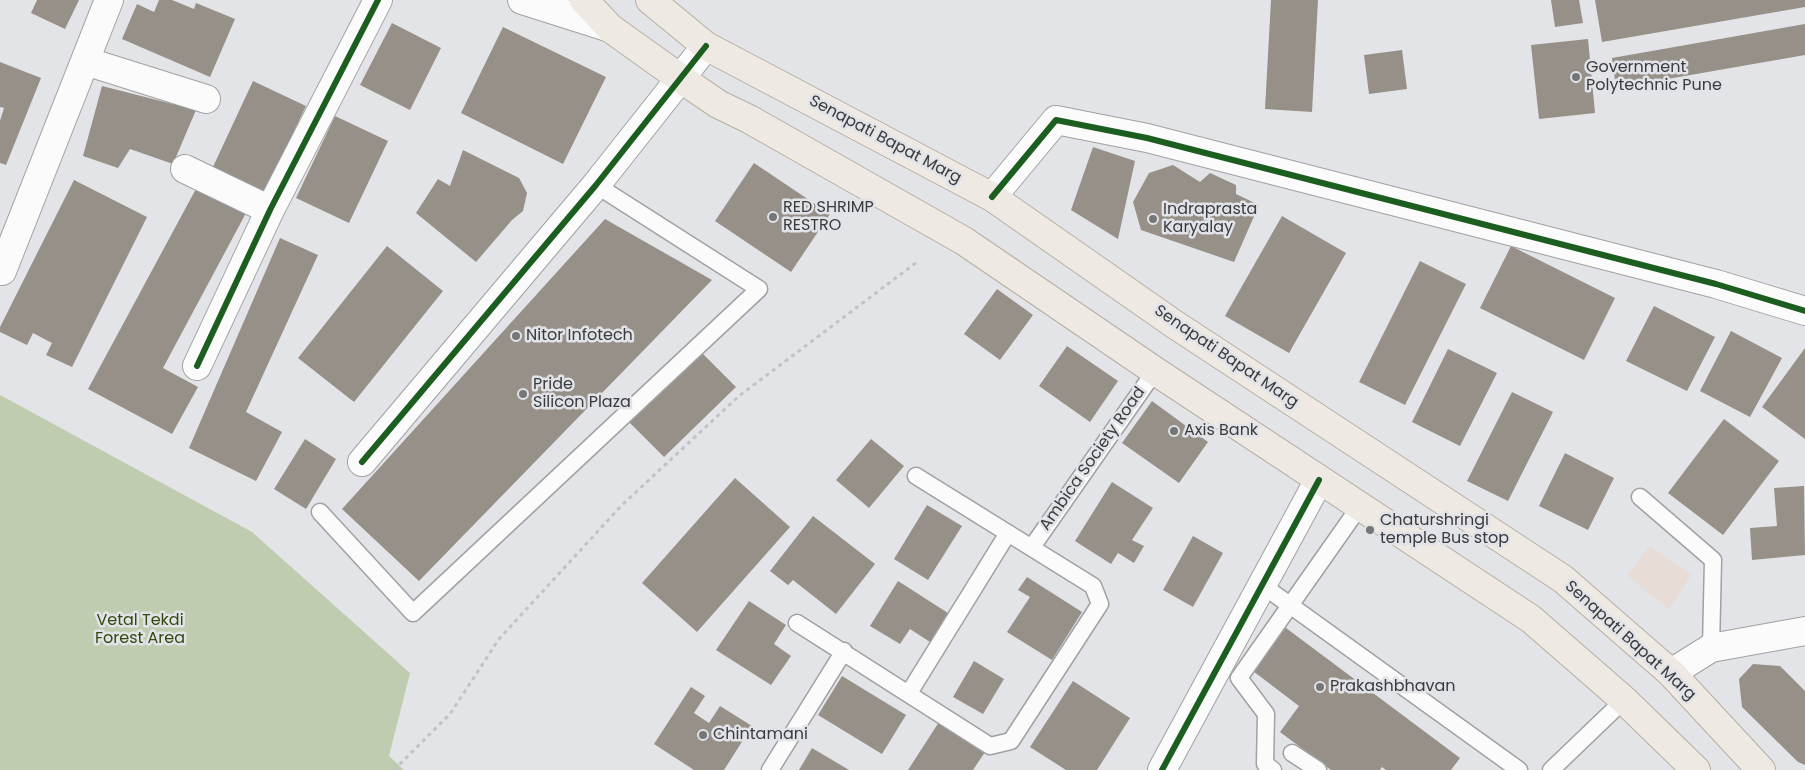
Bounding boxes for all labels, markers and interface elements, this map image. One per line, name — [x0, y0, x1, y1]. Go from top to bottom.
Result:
place label: Government Polytechnic Pune — [1586, 58, 1722, 96]
marker: Government Polytechnic Pune — [1570, 71, 1582, 83]
street label: Senapati Bapat Marg — [806, 92, 964, 188]
place label: RED SHRIMP RESTRO — [783, 198, 874, 236]
place label: Indraprasta Karyalay — [1163, 200, 1257, 238]
marker: RED SHRIMP RESTRO — [767, 211, 779, 223]
marker: Indraprasta Karyalay — [1147, 213, 1159, 225]
street label: Senapati Bapat Marg — [1150, 302, 1302, 412]
place label: Nitor Infotech — [526, 326, 633, 346]
marker: Nitor Infotech — [510, 330, 522, 342]
place label: Pride Silicon Plaza — [533, 375, 631, 413]
street label: Ambica Society Road — [1036, 384, 1150, 534]
marker: Pride Silicon Plaza — [517, 388, 529, 400]
place label: Axis Bank — [1184, 421, 1258, 441]
marker: Axis Bank — [1168, 425, 1180, 437]
place label: Chaturshringi temple Bus stop — [1380, 511, 1509, 549]
marker: Chaturshringi temple Bus stop — [1364, 524, 1376, 536]
street label: Senapati Bapat Marg — [1560, 577, 1700, 705]
park label: Vetal Tekdi Forest Area — [95, 611, 185, 649]
place label: Prakashbhavan — [1330, 677, 1456, 697]
marker: Prakashbhavan — [1314, 681, 1326, 693]
place label: Chintamani — [713, 725, 808, 745]
marker: Chintamani — [697, 729, 709, 741]

